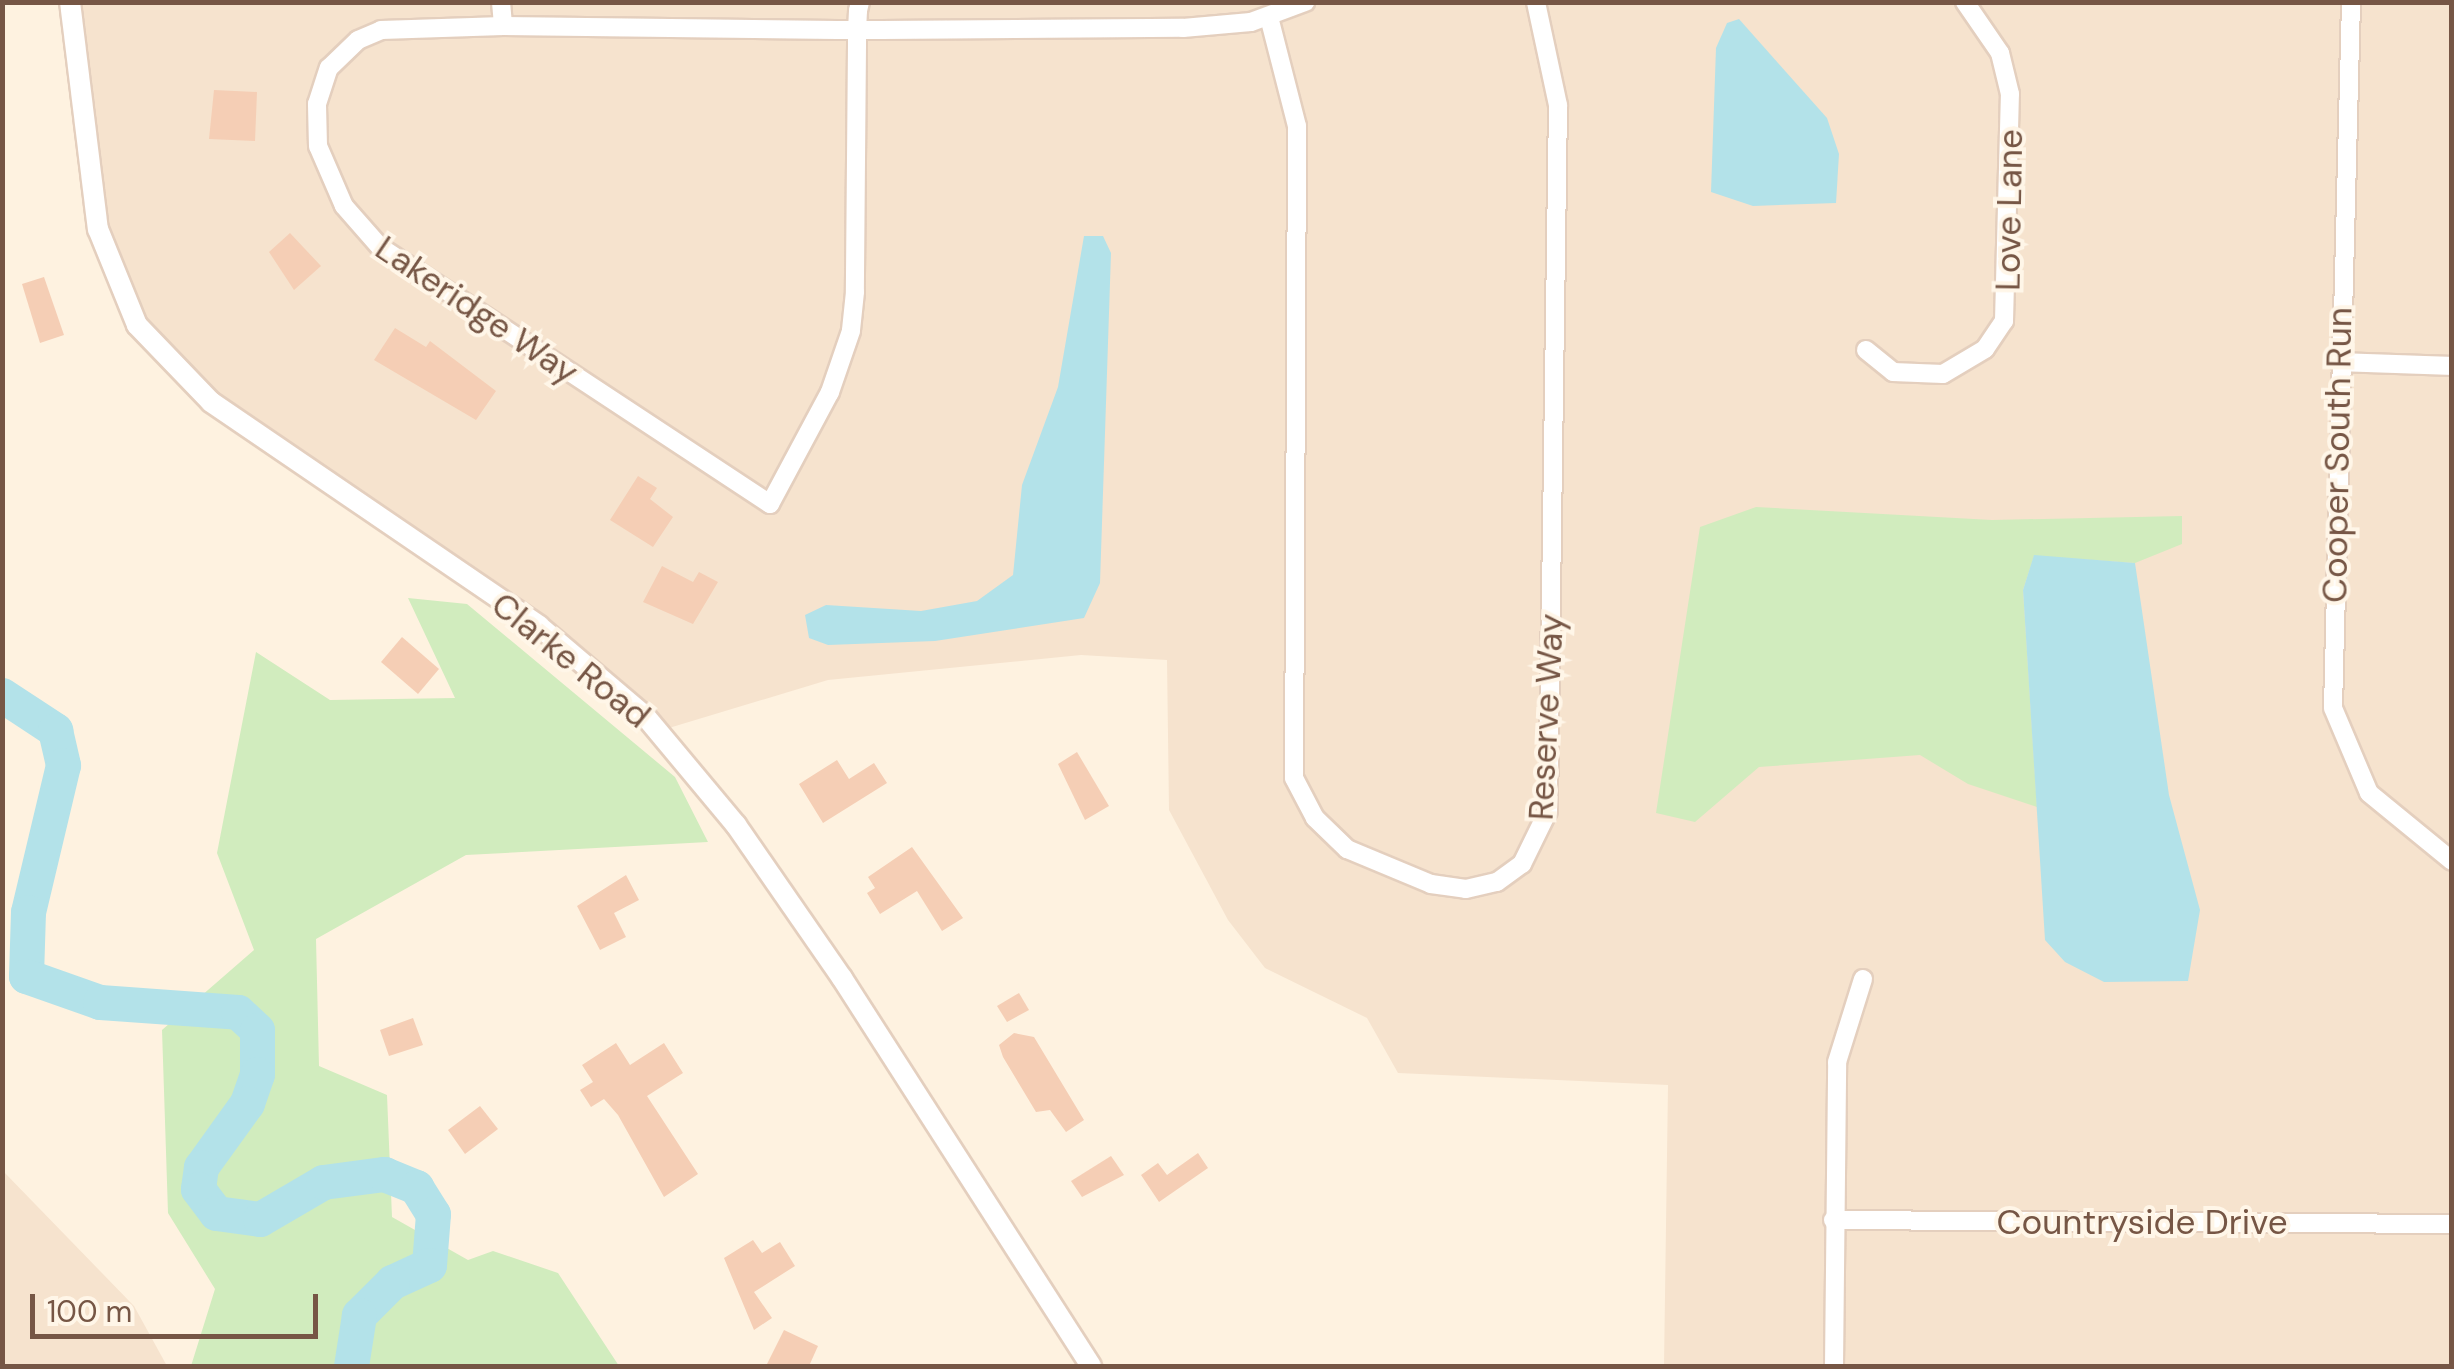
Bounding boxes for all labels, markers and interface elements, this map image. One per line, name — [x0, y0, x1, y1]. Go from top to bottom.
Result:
street label: Love Lane — [1987, 129, 2031, 291]
street label: Lakeridge Way — [368, 227, 586, 393]
street label: Cooper South Run — [2313, 307, 2361, 603]
street label: Clarke Road — [483, 583, 659, 737]
street label: Reserve Way — [1520, 613, 1572, 821]
street label: Countryside Drive — [1996, 1201, 2288, 1243]
scale bar — [35, 1274, 322, 1336]
text: 100 m — [47, 1292, 132, 1331]

